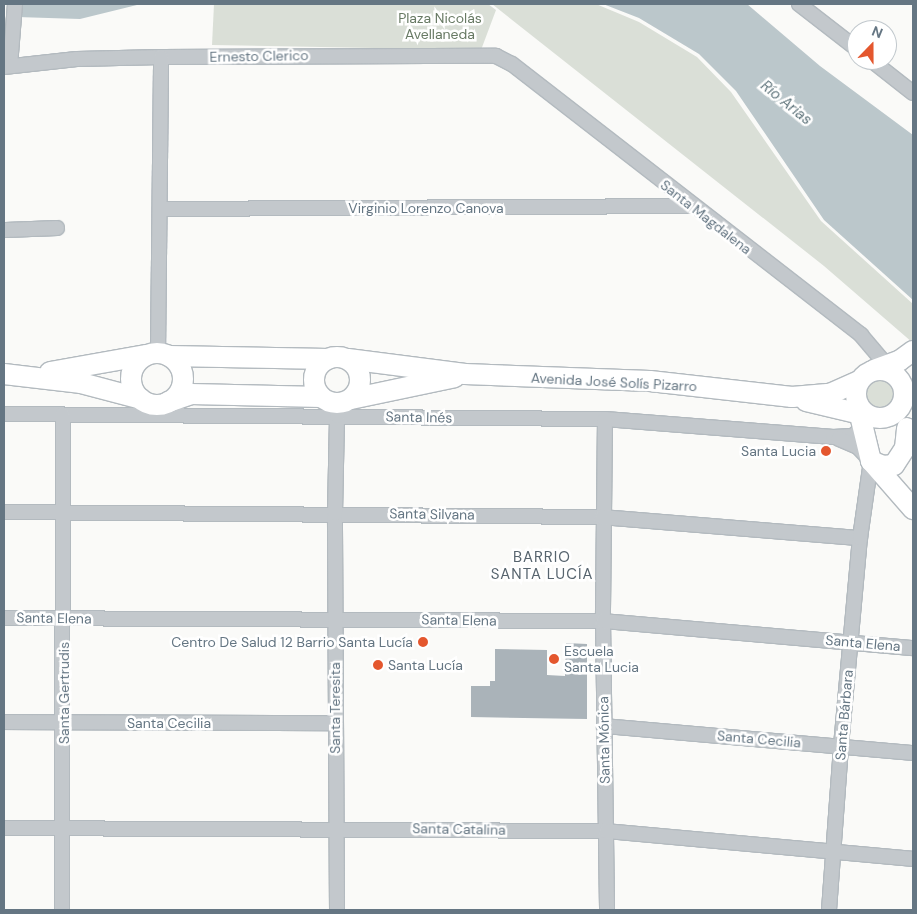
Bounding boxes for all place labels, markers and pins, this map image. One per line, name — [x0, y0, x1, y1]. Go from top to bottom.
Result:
place label: Santa Lucia — [741, 443, 816, 459]
marker: Santa Lucia — [820, 445, 832, 457]
place label: Centro De Salud 12 Barrio Santa Lucía — [171, 634, 413, 650]
marker: Centro De Salud 12 Barrio Santa Lucía — [417, 636, 429, 648]
place label: Escuela Santa Lucia — [564, 643, 639, 676]
marker: Escuela Santa Lucia — [548, 653, 560, 665]
place label: Santa Lucía — [388, 657, 463, 673]
marker: Santa Lucía — [372, 659, 384, 671]

